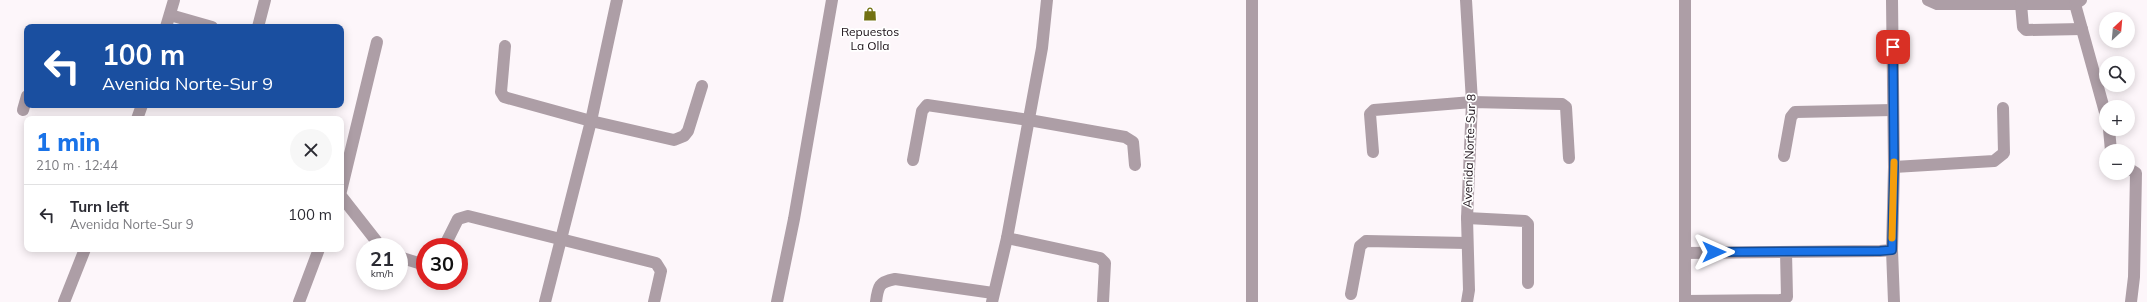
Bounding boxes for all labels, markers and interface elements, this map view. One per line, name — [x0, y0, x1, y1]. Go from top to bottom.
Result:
shop icon: Repuestos La Olla — [862, 6, 878, 22]
north arrow — [2099, 12, 2135, 48]
map controls — [2099, 12, 2135, 180]
place label: Repuestos La Olla — [841, 24, 899, 53]
pin — [1876, 30, 1910, 64]
icon: arrive — [1882, 36, 1904, 58]
text: 100 m — [102, 37, 185, 72]
icon: left — [36, 40, 88, 92]
button: search — [2099, 56, 2135, 92]
text: Avenida Norte-Sur 9 — [102, 72, 273, 95]
street label: Avenida Norte-Sur 8 — [1460, 94, 1478, 208]
button: + — [2099, 100, 2135, 136]
text: 1 min — [36, 127, 100, 157]
button: close — [290, 129, 332, 171]
button: − — [2099, 144, 2135, 180]
text: 210 m · 12:44 — [36, 157, 118, 173]
text: Turn left — [70, 197, 129, 216]
icon: left — [36, 204, 58, 226]
text: 100 m — [288, 205, 332, 224]
text: Avenida Norte-Sur 9 — [70, 216, 194, 232]
position arrow — [1693, 231, 1735, 273]
speed limit sign: 30 — [416, 238, 468, 290]
text: 21 — [370, 246, 394, 271]
text: km/h — [371, 267, 393, 280]

